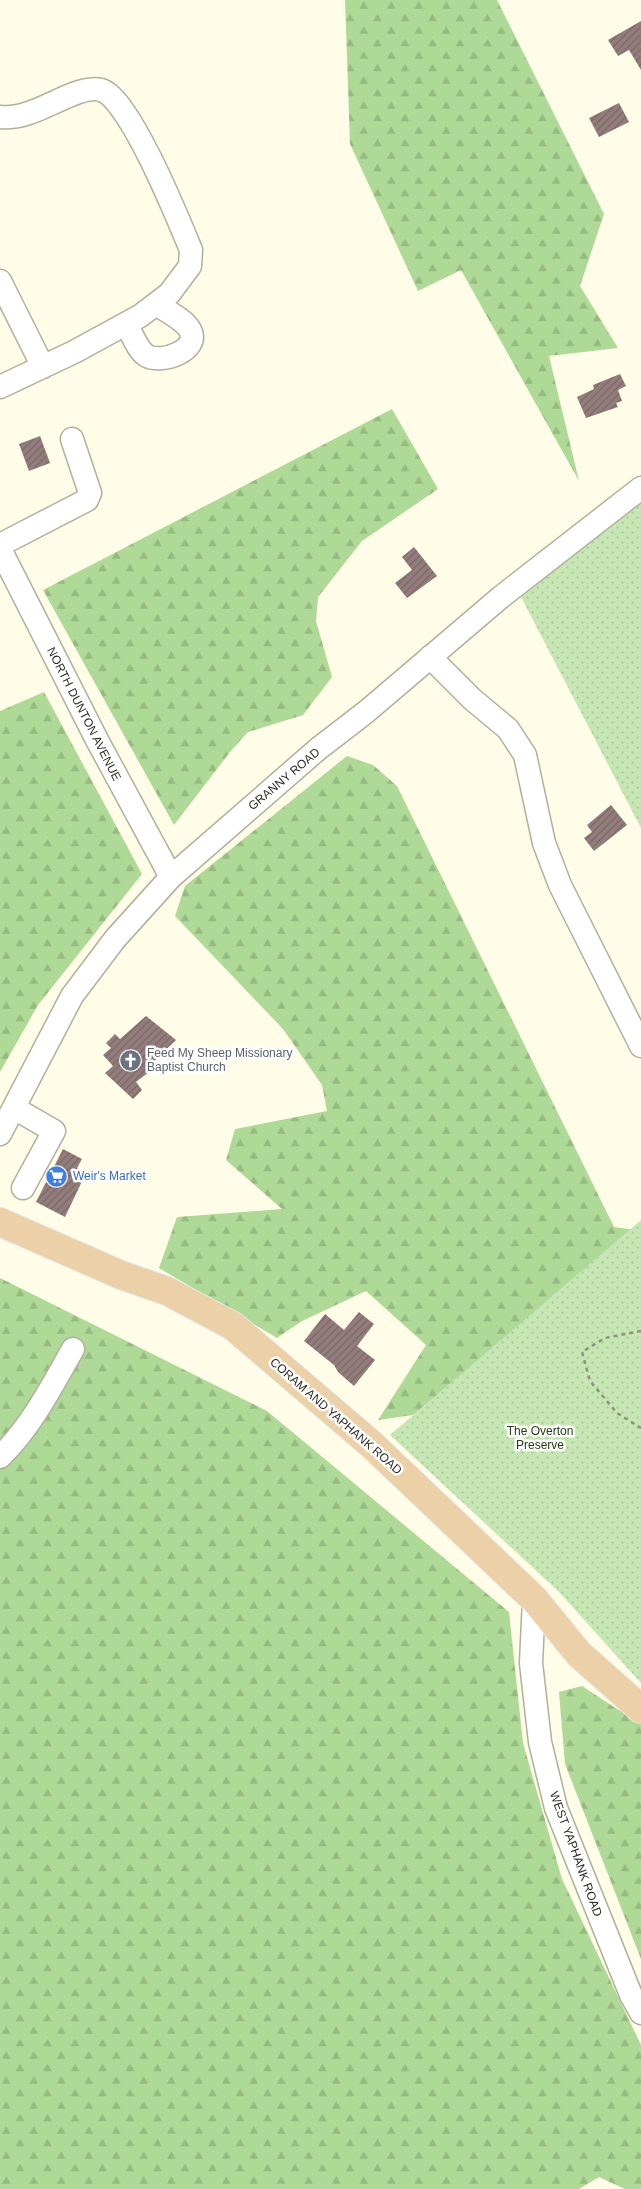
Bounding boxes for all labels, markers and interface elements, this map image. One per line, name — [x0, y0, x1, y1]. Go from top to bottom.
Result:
street label: NORTH DUNTON AVENUE — [44, 645, 124, 783]
street label: GRANNY ROAD — [245, 745, 323, 813]
place label: Feed My Sheep Missionary Baptist Church — [147, 1046, 292, 1074]
church icon: Feed My Sheep Missionary Baptist Church — [119, 1048, 143, 1072]
supermarket icon: Weir's Market — [45, 1164, 69, 1188]
place label: Weir's Market — [73, 1169, 146, 1183]
street label: CORAM AND YAPHANK ROAD — [267, 1355, 405, 1477]
park label: The Overton Preserve — [507, 1424, 573, 1452]
street label: WEST YAPHANK ROAD — [547, 1790, 605, 1919]

